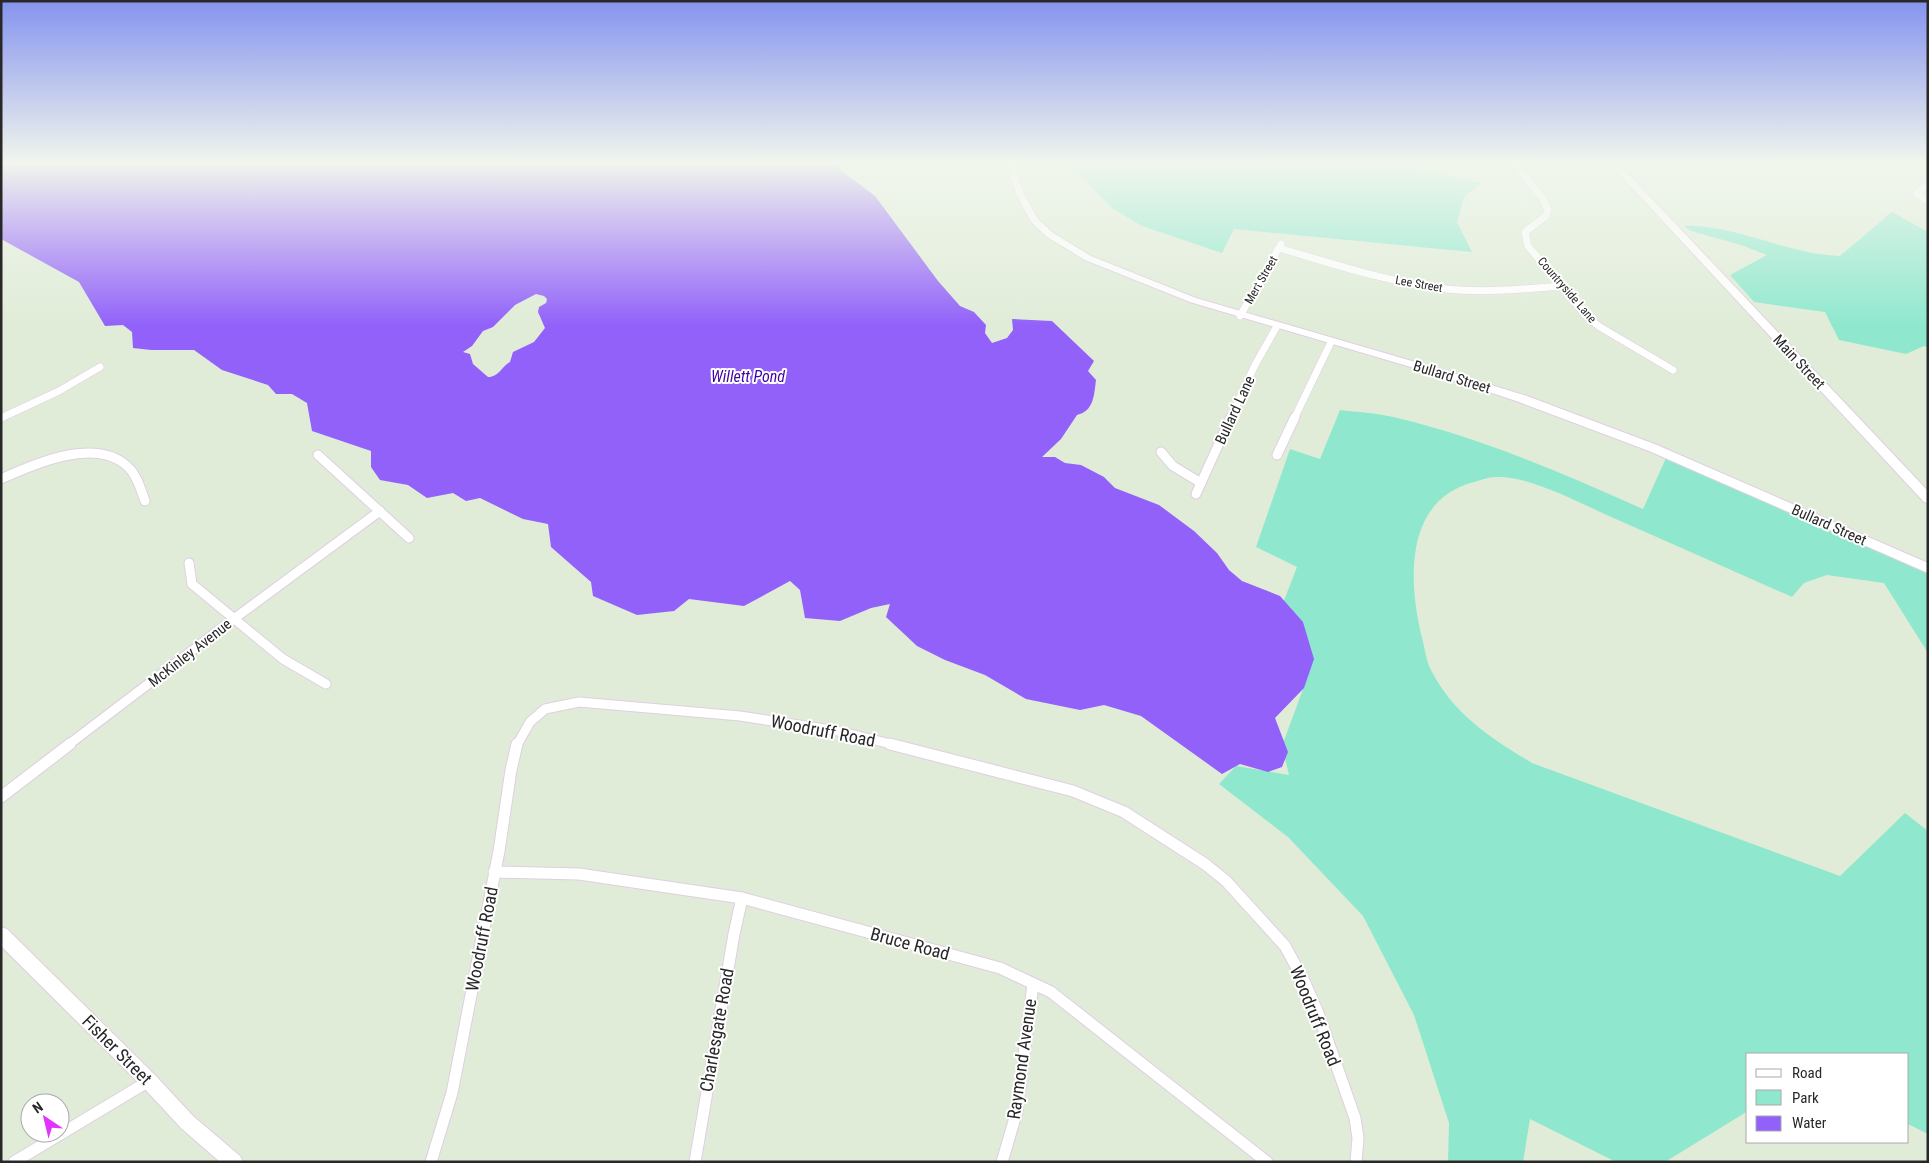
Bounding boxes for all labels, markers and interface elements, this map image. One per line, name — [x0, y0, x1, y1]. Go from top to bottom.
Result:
street label: Mert Street — [1242, 253, 1281, 306]
street label: Countryside Lane — [1535, 254, 1599, 326]
street label: Lee Street — [1394, 273, 1444, 295]
street label: Main Street — [1769, 331, 1829, 393]
street label: Bullard Street — [1411, 357, 1493, 397]
water label: Willett Pond — [711, 367, 785, 386]
street label: Bullard Lane — [1211, 373, 1259, 447]
street label: Bullard Street — [1789, 501, 1869, 549]
street label: McKinley Avenue — [145, 615, 235, 691]
street label: Woodruff Road — [769, 710, 877, 751]
street label: Woodruff Road — [461, 885, 502, 993]
street label: Bruce Road — [868, 923, 952, 964]
street label: Woodruff Road — [1286, 963, 1345, 1069]
street label: Charlesgate Road — [695, 966, 738, 1093]
street label: Raymond Avenue — [1003, 997, 1040, 1121]
street label: Fisher Street — [78, 1010, 157, 1089]
legend — [1746, 1053, 1909, 1143]
text: Road — [1792, 1064, 1822, 1082]
text: Park — [1792, 1089, 1819, 1107]
north arrow — [20, 1093, 70, 1143]
text: N — [29, 1098, 46, 1116]
text: Water — [1792, 1114, 1827, 1132]

